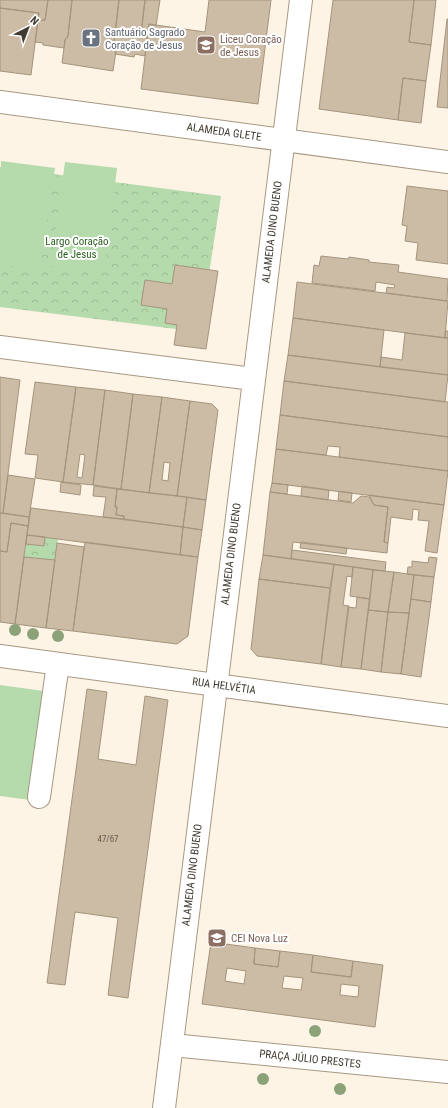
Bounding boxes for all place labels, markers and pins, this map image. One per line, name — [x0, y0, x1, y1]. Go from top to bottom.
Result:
place label: Santuário Sagrado Coração de Jesus — [105, 26, 185, 52]
church icon: Santuário Sagrado Coração de Jesus — [80, 27, 102, 49]
place label: Liceu Coração de Jesus — [220, 33, 282, 59]
school or university icon: Liceu Coração de Jesus — [195, 34, 217, 56]
school or university icon: CEI Nova Luz — [206, 927, 228, 949]
place label: CEI Nova Luz — [231, 932, 288, 945]

